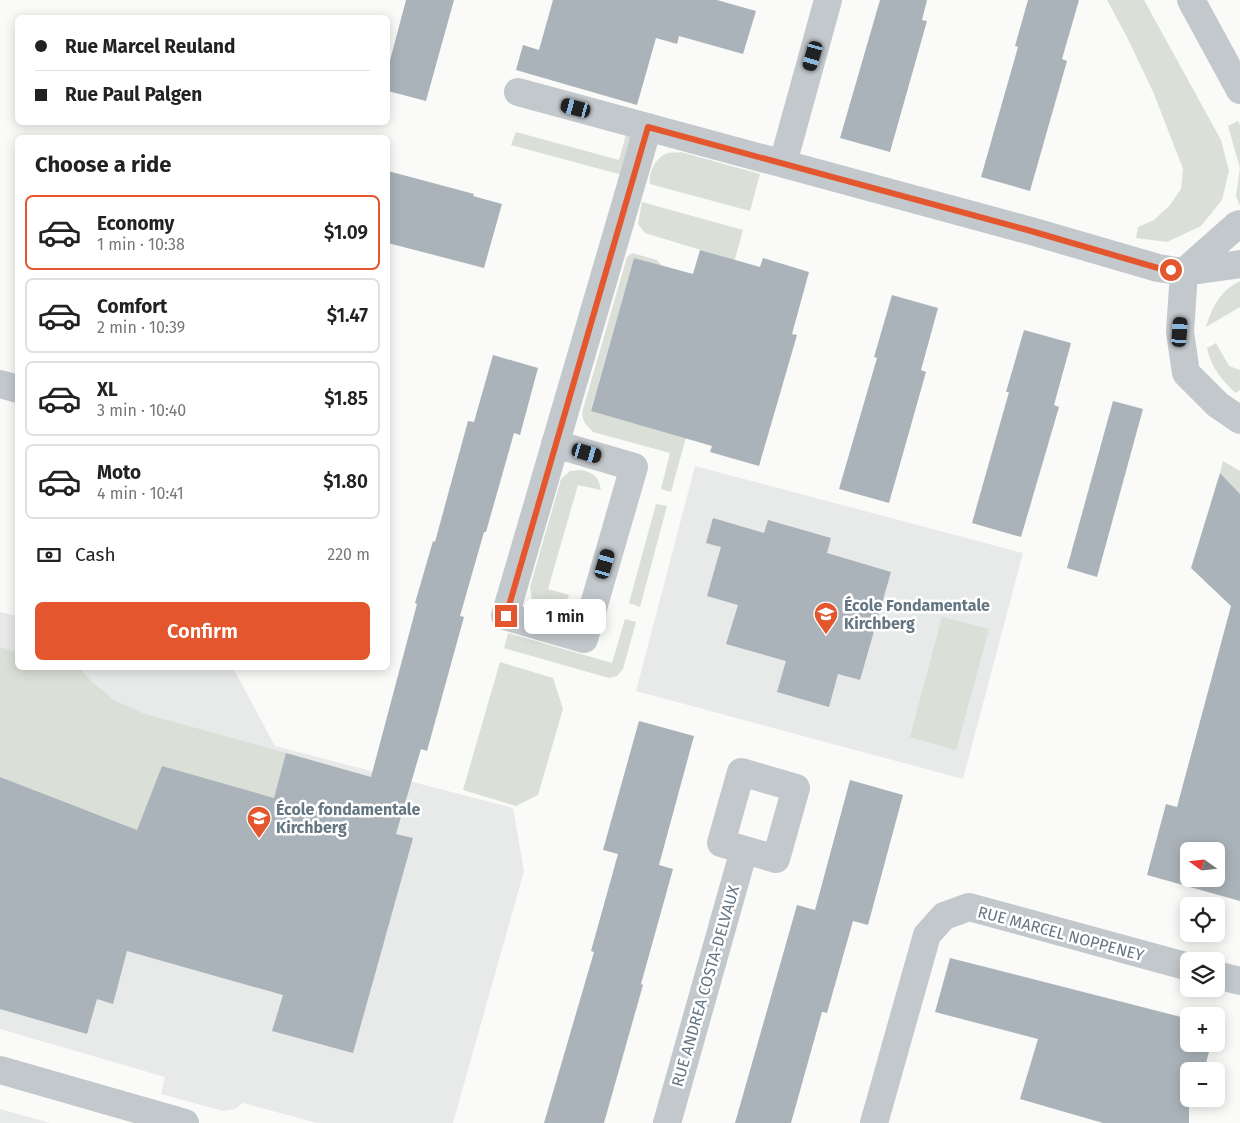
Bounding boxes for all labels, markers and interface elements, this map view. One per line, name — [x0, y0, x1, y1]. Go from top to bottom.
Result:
text: Rue Marcel Reuland — [65, 35, 235, 58]
car — [801, 40, 824, 72]
text: Rue Paul Palgen — [65, 83, 202, 106]
car — [559, 97, 592, 119]
text: Choose a ride — [35, 151, 171, 178]
icon: car — [37, 210, 82, 255]
text: Economy — [97, 212, 174, 235]
text: $1.09 — [324, 221, 368, 244]
text: 1 min · 10:38 — [97, 235, 185, 254]
route start — [1160, 259, 1182, 281]
icon: car — [37, 293, 82, 338]
text: Comfort — [97, 295, 167, 318]
text: $1.47 — [327, 304, 368, 327]
car — [1171, 317, 1188, 347]
text: 2 min · 10:39 — [97, 318, 185, 337]
icon: car — [37, 376, 82, 421]
text: XL — [97, 378, 118, 401]
text: $1.85 — [324, 387, 368, 410]
text: 3 min · 10:40 — [97, 401, 186, 420]
car — [570, 442, 603, 464]
icon: car — [37, 459, 82, 504]
text: Moto — [97, 461, 141, 484]
text: $1.80 — [323, 470, 368, 493]
text: 4 min · 10:41 — [97, 484, 184, 503]
icon: cash — [35, 541, 63, 569]
text: Cash — [75, 543, 116, 566]
text: 220 m — [327, 545, 370, 564]
car — [593, 548, 616, 580]
place label: École Fondamentale Kirchberg — [844, 595, 990, 633]
callout: 1 min — [524, 598, 606, 634]
school or university icon: École Fondamentale Kirchberg — [813, 601, 839, 635]
button: Confirm — [35, 602, 370, 660]
route end — [495, 605, 517, 627]
text: 1 min — [546, 607, 584, 626]
place label: École fondamentale Kirchberg — [276, 799, 420, 837]
school or university icon: École fondamentale Kirchberg — [246, 805, 272, 839]
north arrow — [1180, 842, 1225, 888]
map controls — [1180, 842, 1225, 1107]
street label: RUE ANDREA COSTA-DELVAUX — [668, 883, 743, 1089]
button: locate — [1180, 897, 1225, 942]
street label: RUE MARCEL NOPPENEY — [976, 902, 1146, 965]
button: layers — [1180, 952, 1225, 997]
button: + — [1180, 1007, 1225, 1052]
button: − — [1180, 1062, 1225, 1107]

